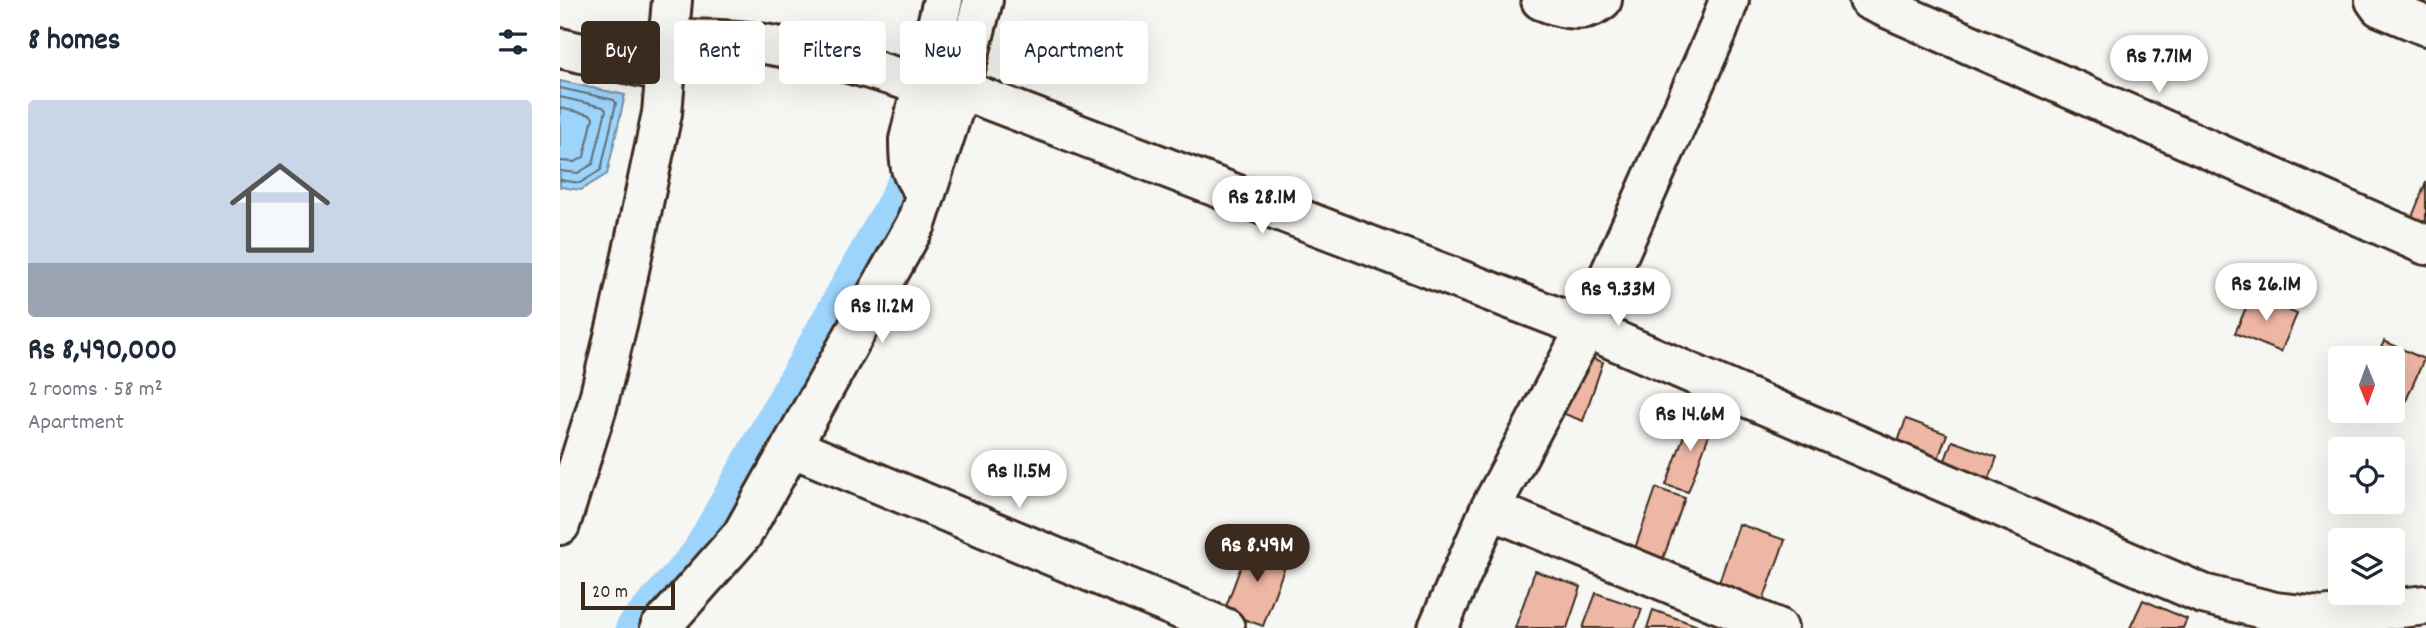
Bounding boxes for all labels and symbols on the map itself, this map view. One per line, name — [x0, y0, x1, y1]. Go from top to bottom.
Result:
pin: Rs 7.71M — [2087, 36, 2231, 95]
pin: Rs 28.1M — [1190, 176, 1334, 236]
pin: Rs 26.1M — [2194, 264, 2338, 323]
pin: Rs 9.33M — [1546, 268, 1690, 328]
pin: Rs 11.2M — [810, 286, 954, 345]
north arrow — [2328, 346, 2404, 424]
pin: Rs 14.6M — [1618, 393, 1762, 453]
pin: Rs 11.5M — [947, 450, 1091, 510]
pin: Rs 8.49M — [1185, 524, 1329, 584]
scale bar — [581, 579, 676, 611]

